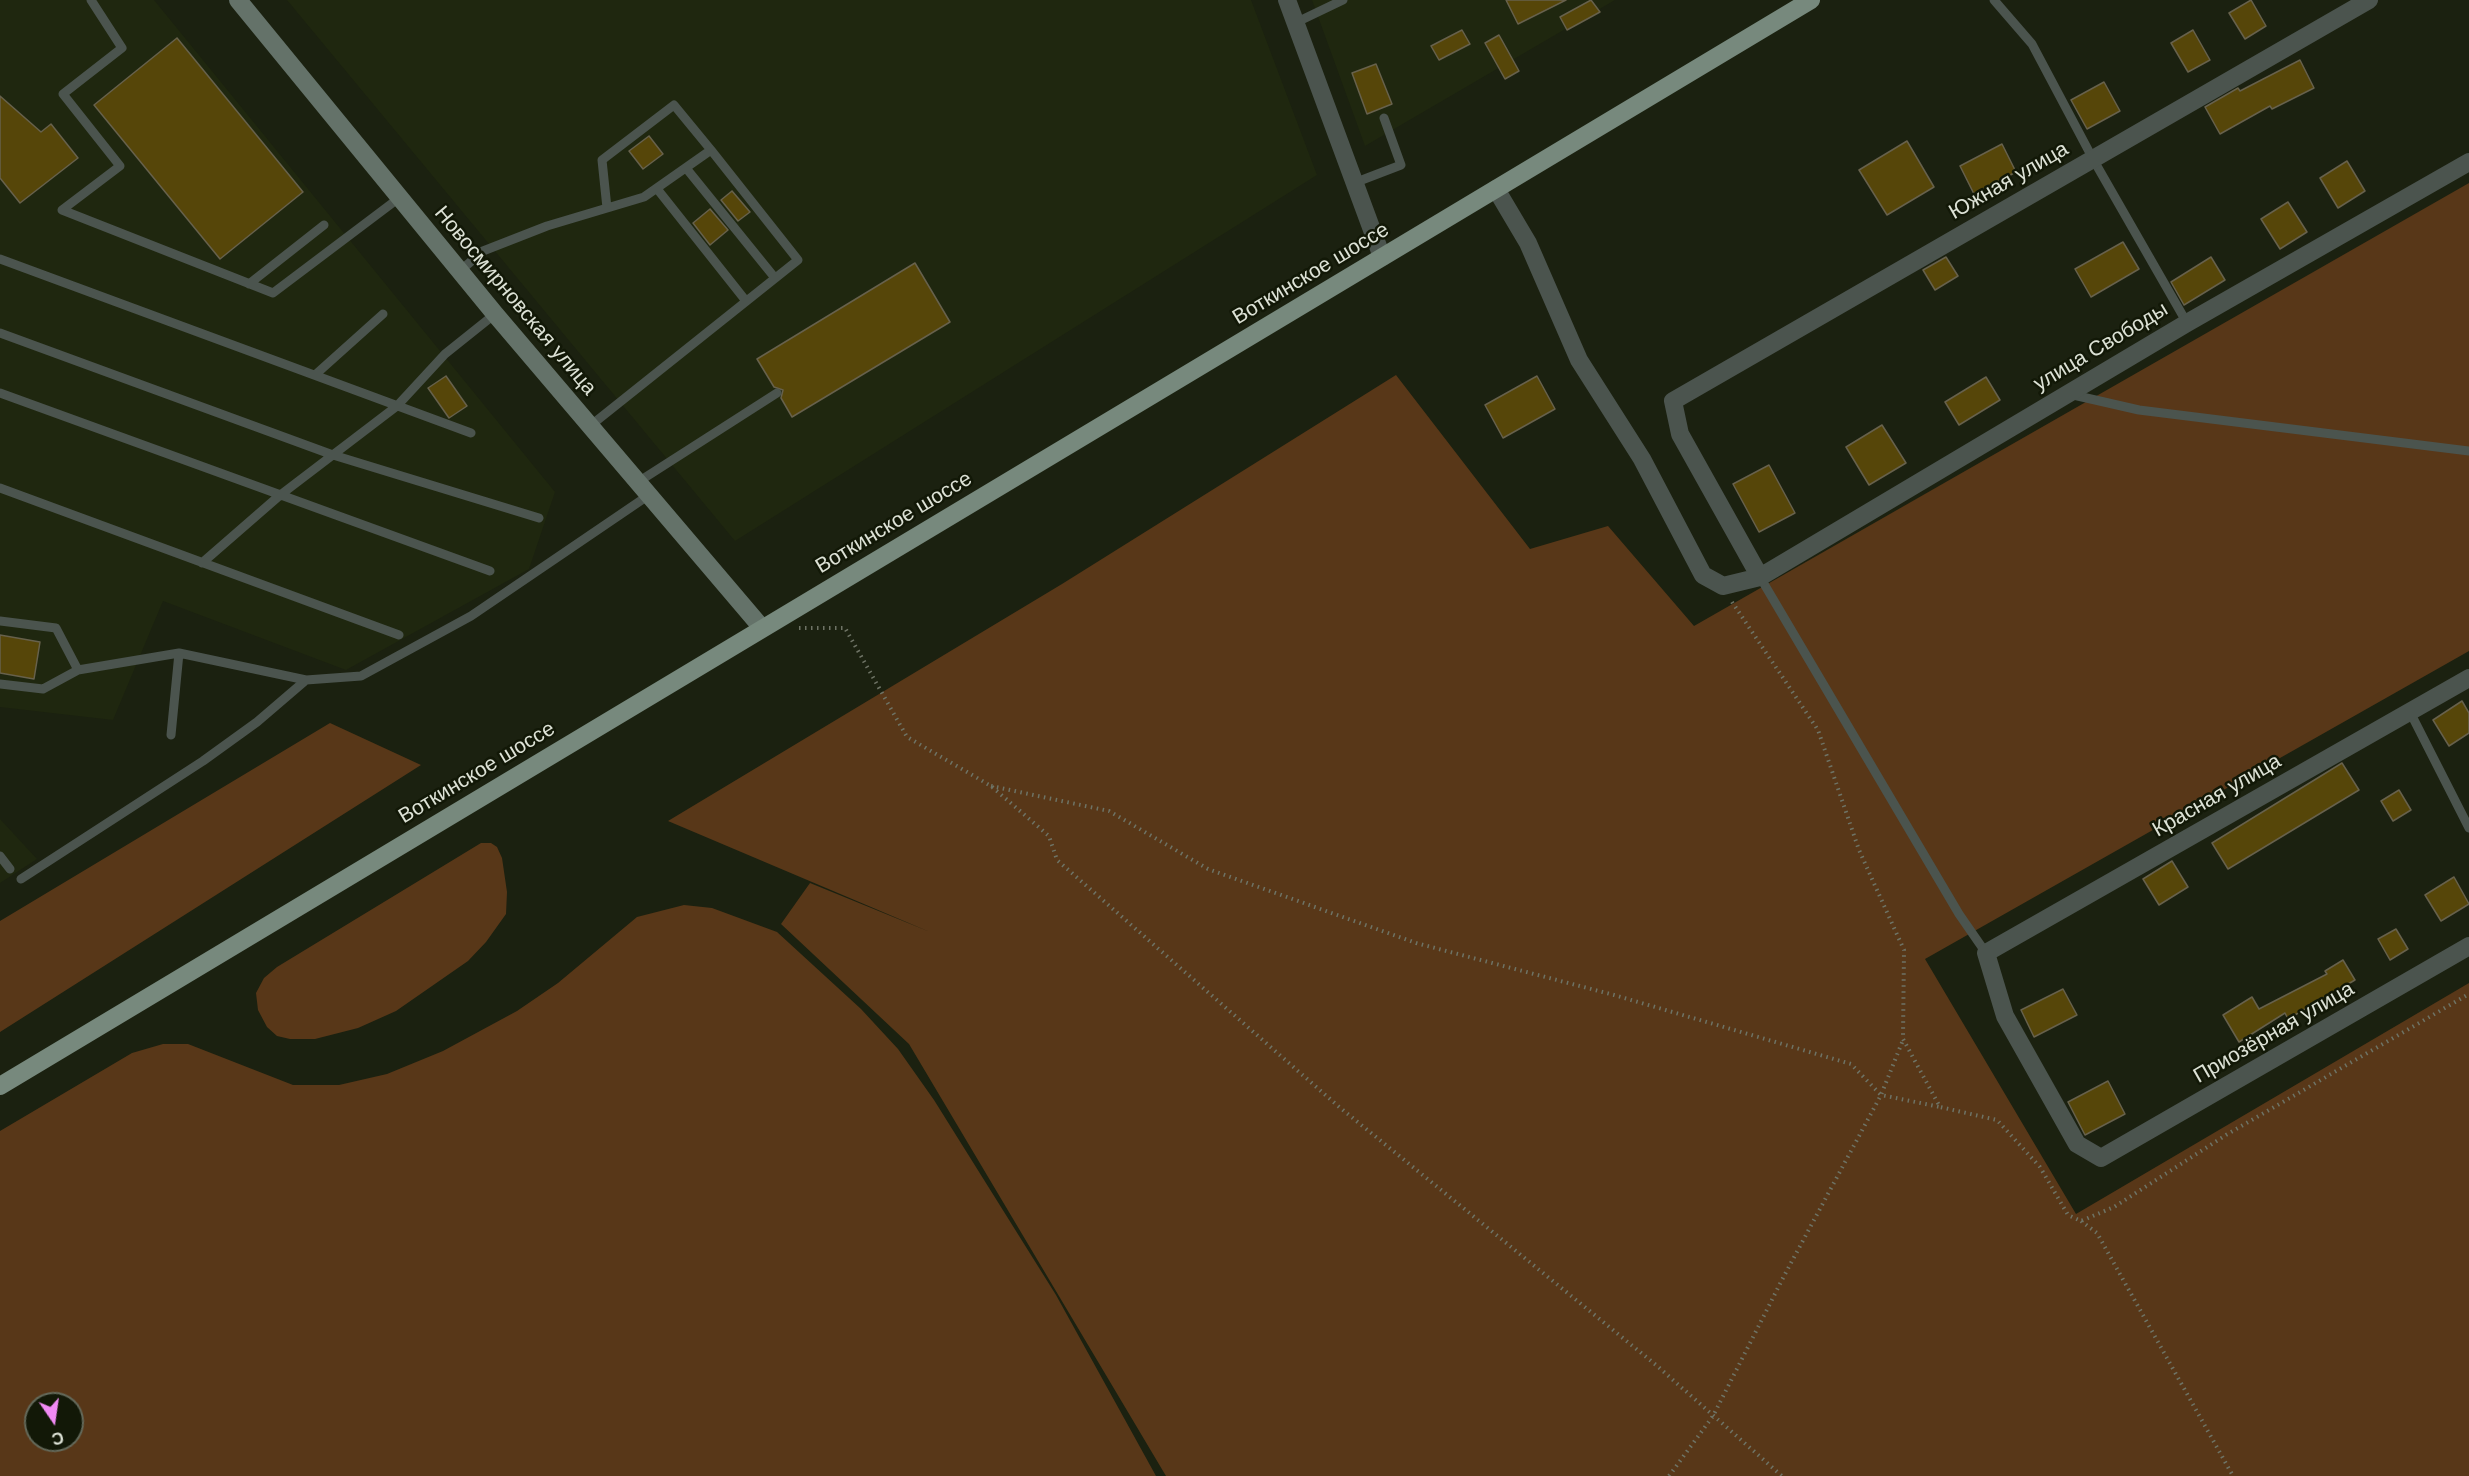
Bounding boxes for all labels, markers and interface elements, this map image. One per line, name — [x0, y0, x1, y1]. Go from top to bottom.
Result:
street label: Южная улица — [1945, 137, 2073, 225]
street label: Новосмирновская улица — [429, 201, 601, 401]
street label: Воткинское шоссе — [1228, 217, 1394, 331]
street label: улица Свободы — [2029, 297, 2173, 397]
street label: Воткинское шоссе — [811, 466, 977, 580]
street label: Воткинское шоссе — [394, 716, 560, 830]
street label: Красная улица — [2148, 749, 2286, 843]
street label: Приозёрная улица — [2189, 977, 2359, 1089]
north arrow — [24, 1392, 84, 1452]
text: С — [50, 1428, 65, 1448]

